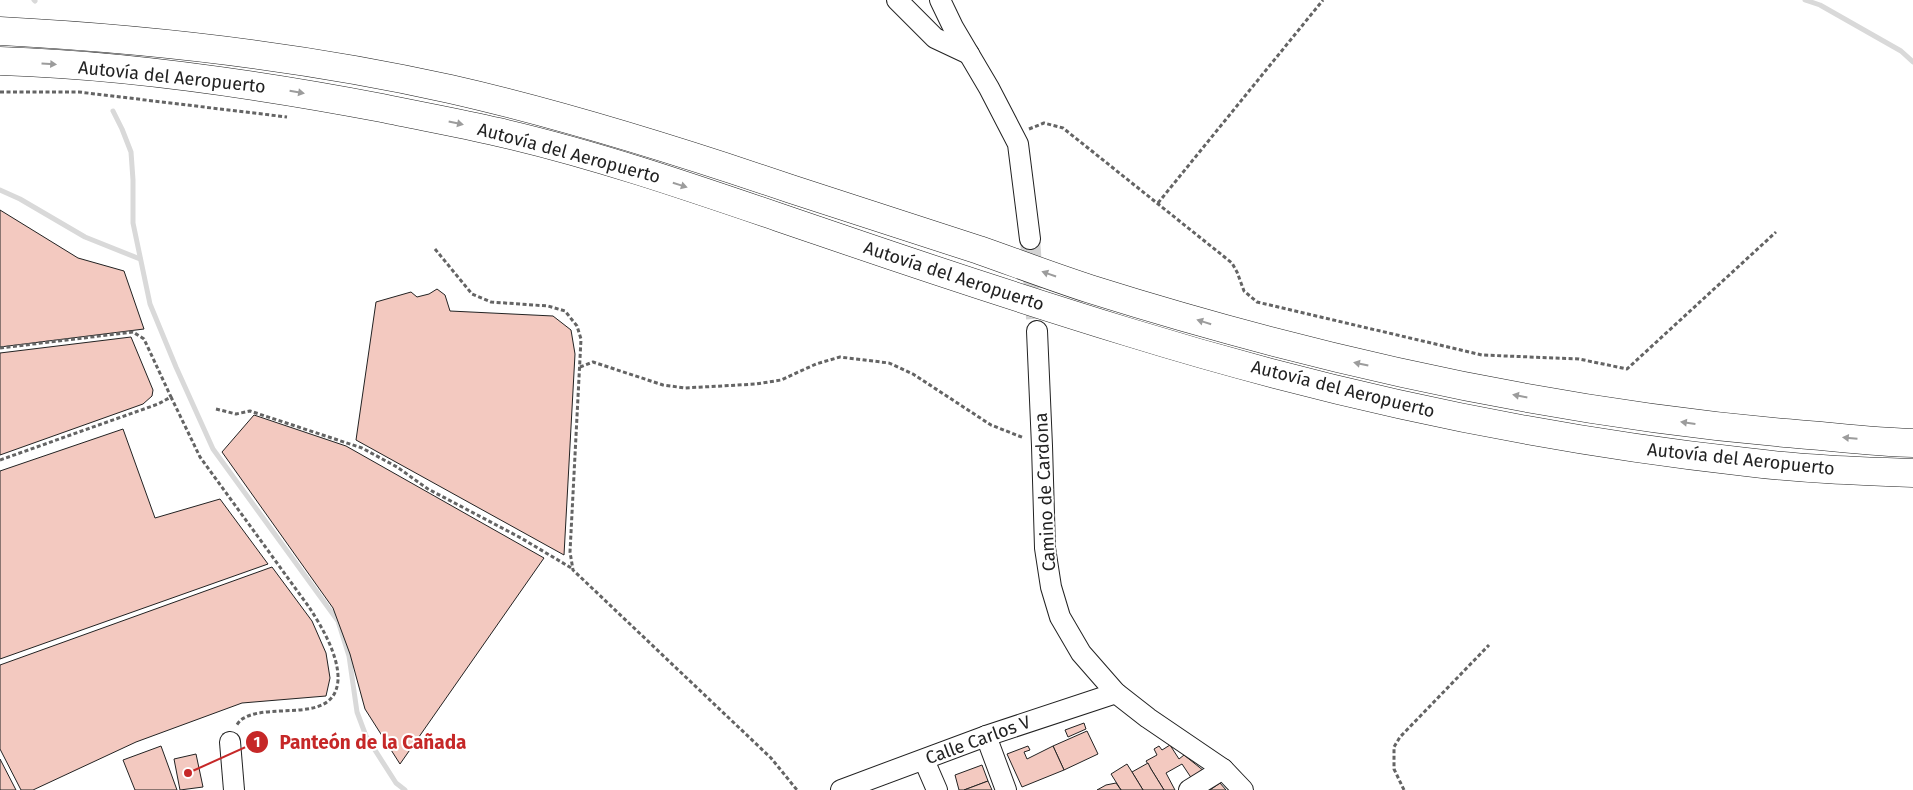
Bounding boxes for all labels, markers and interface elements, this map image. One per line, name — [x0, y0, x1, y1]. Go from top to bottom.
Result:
street label: Autovía del Aeropuerto — [77, 56, 267, 98]
one-way arrow — [41, 60, 57, 68]
one-way arrow — [289, 89, 305, 97]
street label: Autovía del Aeropuerto — [475, 118, 663, 188]
one-way arrow — [449, 119, 464, 127]
one-way arrow — [673, 181, 688, 189]
street label: Autovía del Aeropuerto — [861, 236, 1047, 316]
one-way arrow — [1041, 270, 1056, 277]
one-way arrow — [1196, 317, 1211, 325]
street label: Autovía del Aeropuerto — [1249, 356, 1437, 422]
one-way arrow — [1353, 360, 1368, 368]
one-way arrow — [1512, 392, 1528, 400]
street label: Camino de Cardona — [1030, 412, 1060, 572]
one-way arrow — [1680, 419, 1696, 427]
one-way arrow — [1842, 434, 1858, 442]
street label: Autovía del Aeropuerto — [1646, 438, 1836, 480]
street label: Calle Carlos V — [923, 711, 1033, 769]
callout: Panteón de la Cañada — [244, 725, 476, 759]
text: Panteón de la Cañada — [279, 731, 467, 754]
text: 1 — [254, 733, 260, 751]

